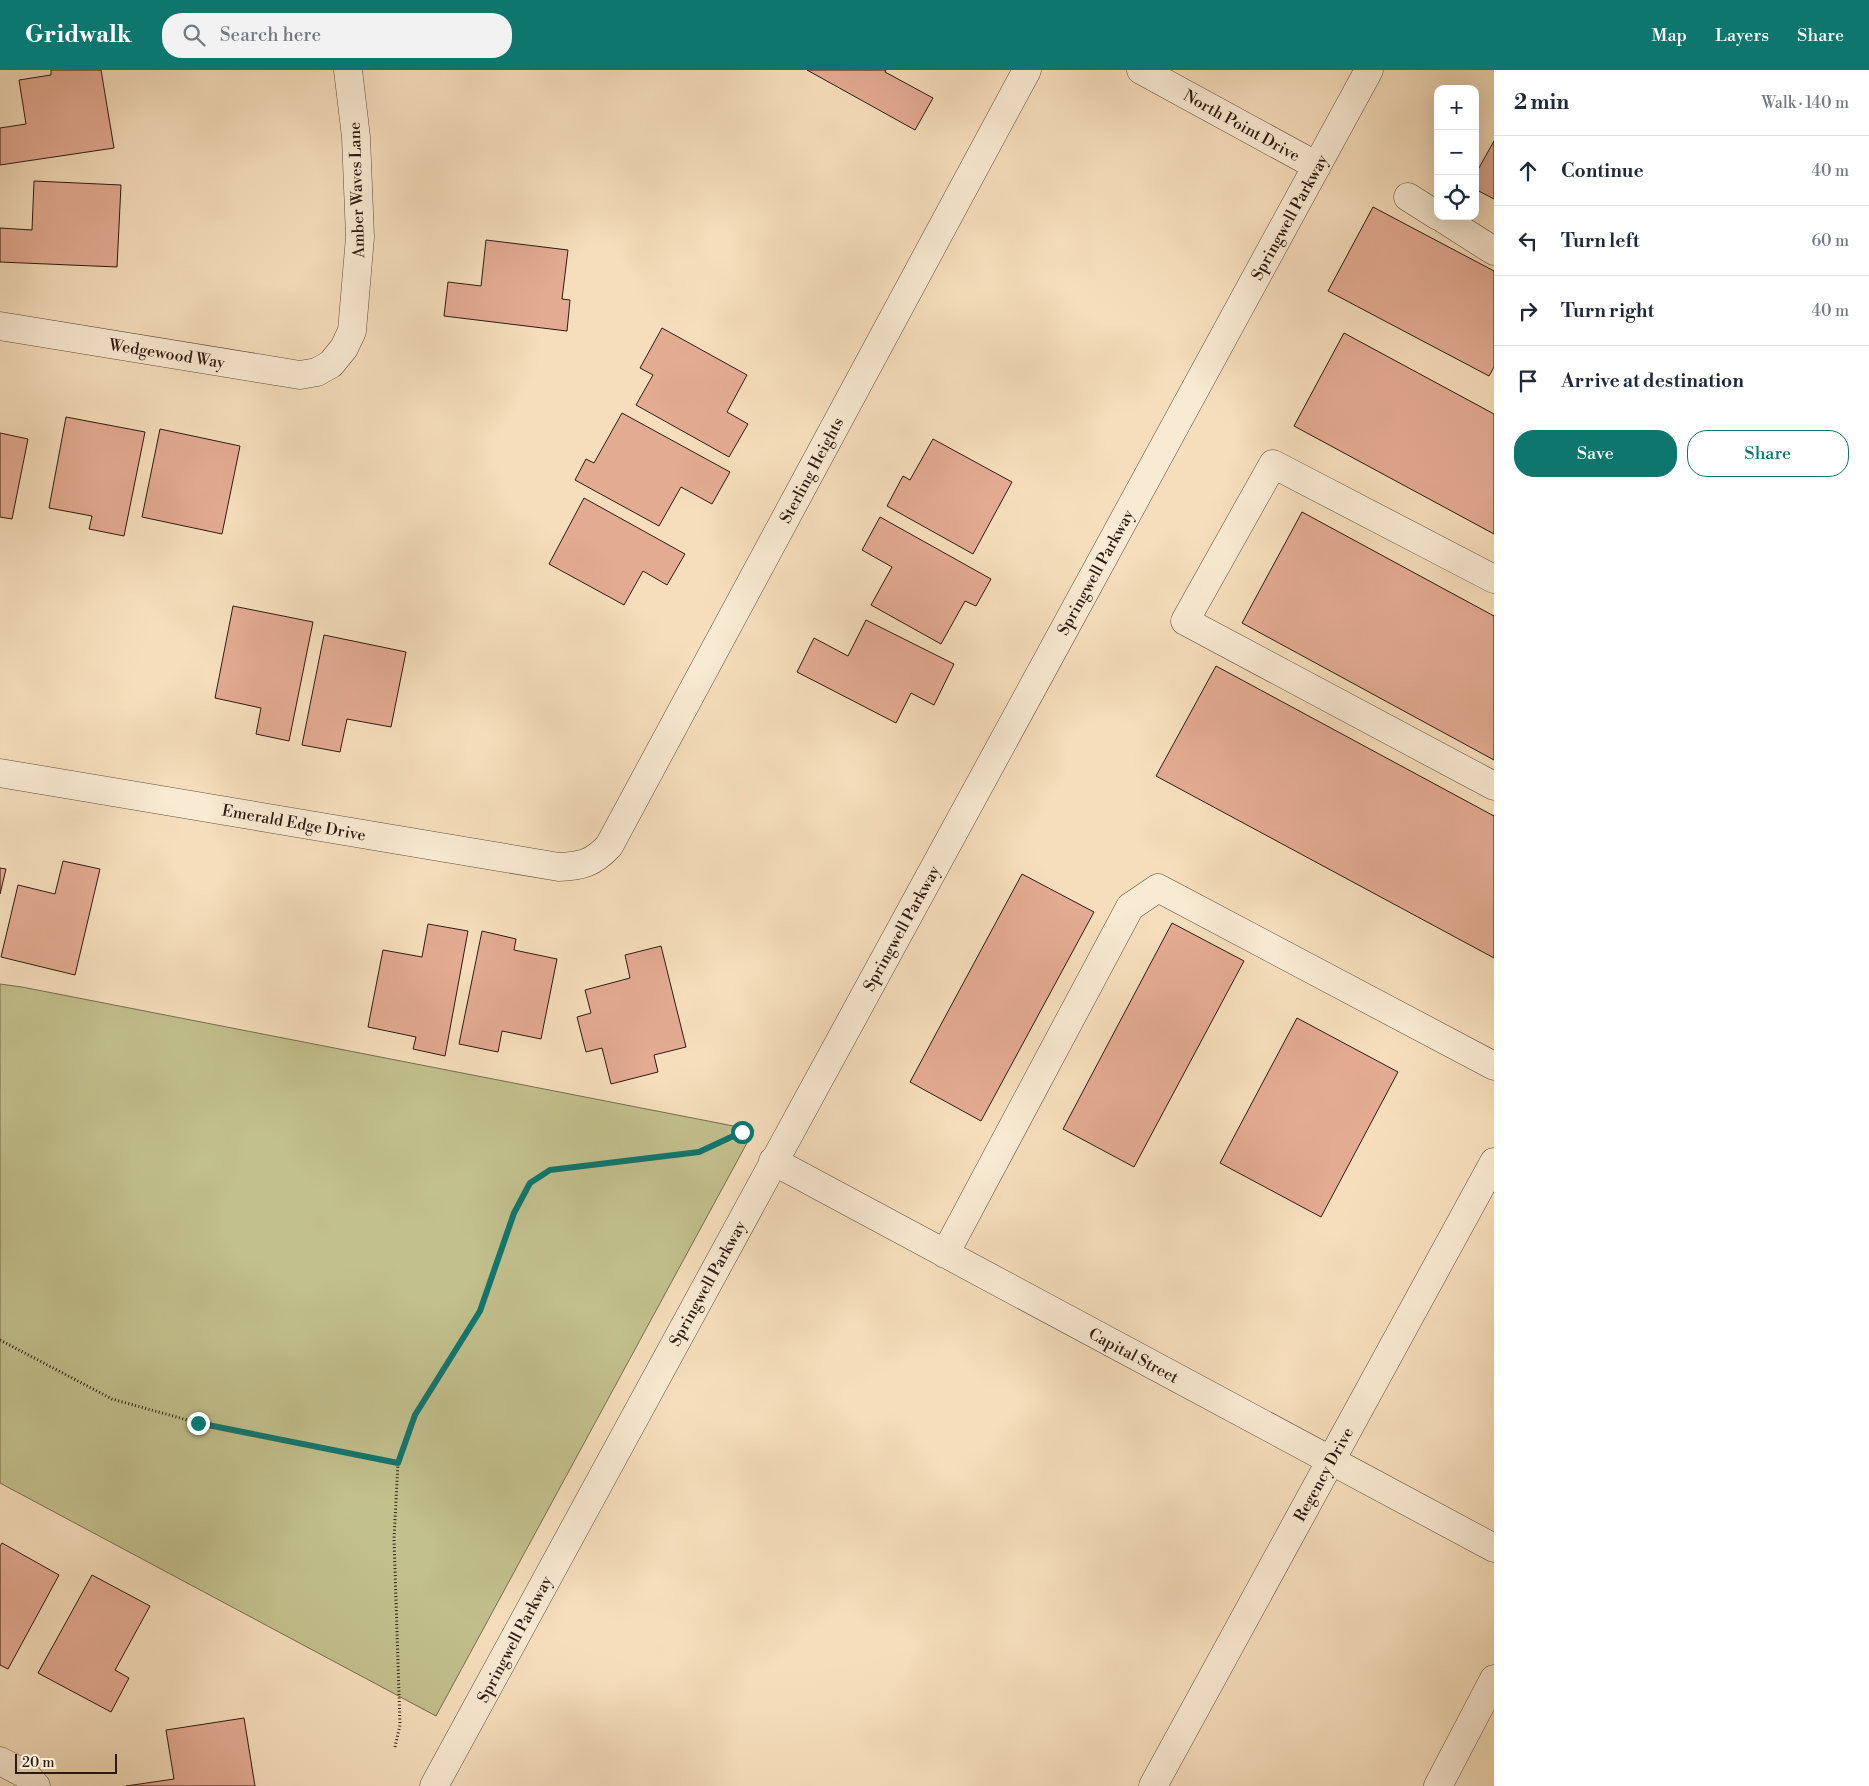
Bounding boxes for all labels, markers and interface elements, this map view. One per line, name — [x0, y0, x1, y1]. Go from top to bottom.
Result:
search box — [162, 13, 512, 58]
text: Gridwalk — [25, 20, 132, 50]
icon: search — [180, 21, 208, 49]
text: Search here — [220, 23, 321, 47]
text: Map — [1652, 24, 1687, 47]
text: Layers — [1715, 24, 1769, 47]
text: Share — [1797, 24, 1844, 47]
map controls — [1434, 85, 1479, 220]
button: + — [1434, 85, 1479, 130]
street label: North Point Drive — [1180, 86, 1303, 166]
text: 2 min — [1514, 90, 1569, 116]
text: Walk · 140 m — [1761, 93, 1849, 113]
street label: Amber Waves Lane — [345, 122, 369, 259]
button: − — [1434, 130, 1479, 175]
street label: Springwell Parkway — [1247, 151, 1333, 284]
icon: ahead — [1514, 157, 1542, 185]
text: Continue — [1561, 159, 1644, 183]
text: 40 m — [1812, 161, 1849, 181]
button: locate — [1434, 175, 1479, 220]
icon: left — [1514, 227, 1542, 255]
text: Turn left — [1561, 229, 1640, 253]
text: 60 m — [1811, 231, 1849, 251]
icon: right — [1514, 297, 1542, 325]
text: Turn right — [1561, 299, 1654, 323]
text: 40 m — [1812, 301, 1849, 321]
street label: Wedgewood Way — [106, 335, 227, 373]
icon: arrive — [1514, 367, 1542, 395]
text: Arrive at destination — [1561, 369, 1744, 393]
street label: Sterling Heights — [776, 414, 848, 527]
button: Save — [1514, 430, 1677, 477]
button: Share — [1687, 430, 1849, 477]
street label: Springwell Parkway — [1053, 506, 1139, 639]
street label: Emerald Edge Drive — [220, 800, 367, 845]
street label: Springwell Parkway — [859, 862, 945, 995]
route start — [731, 1121, 754, 1144]
street label: Springwell Parkway — [665, 1217, 751, 1350]
street label: Capital Street — [1085, 1324, 1182, 1388]
route end — [187, 1412, 210, 1435]
street label: Regency Drive — [1290, 1424, 1358, 1525]
street label: Springwell Parkway — [473, 1572, 557, 1706]
scale bar — [15, 1751, 118, 1774]
text: 20 m — [22, 1754, 54, 1772]

